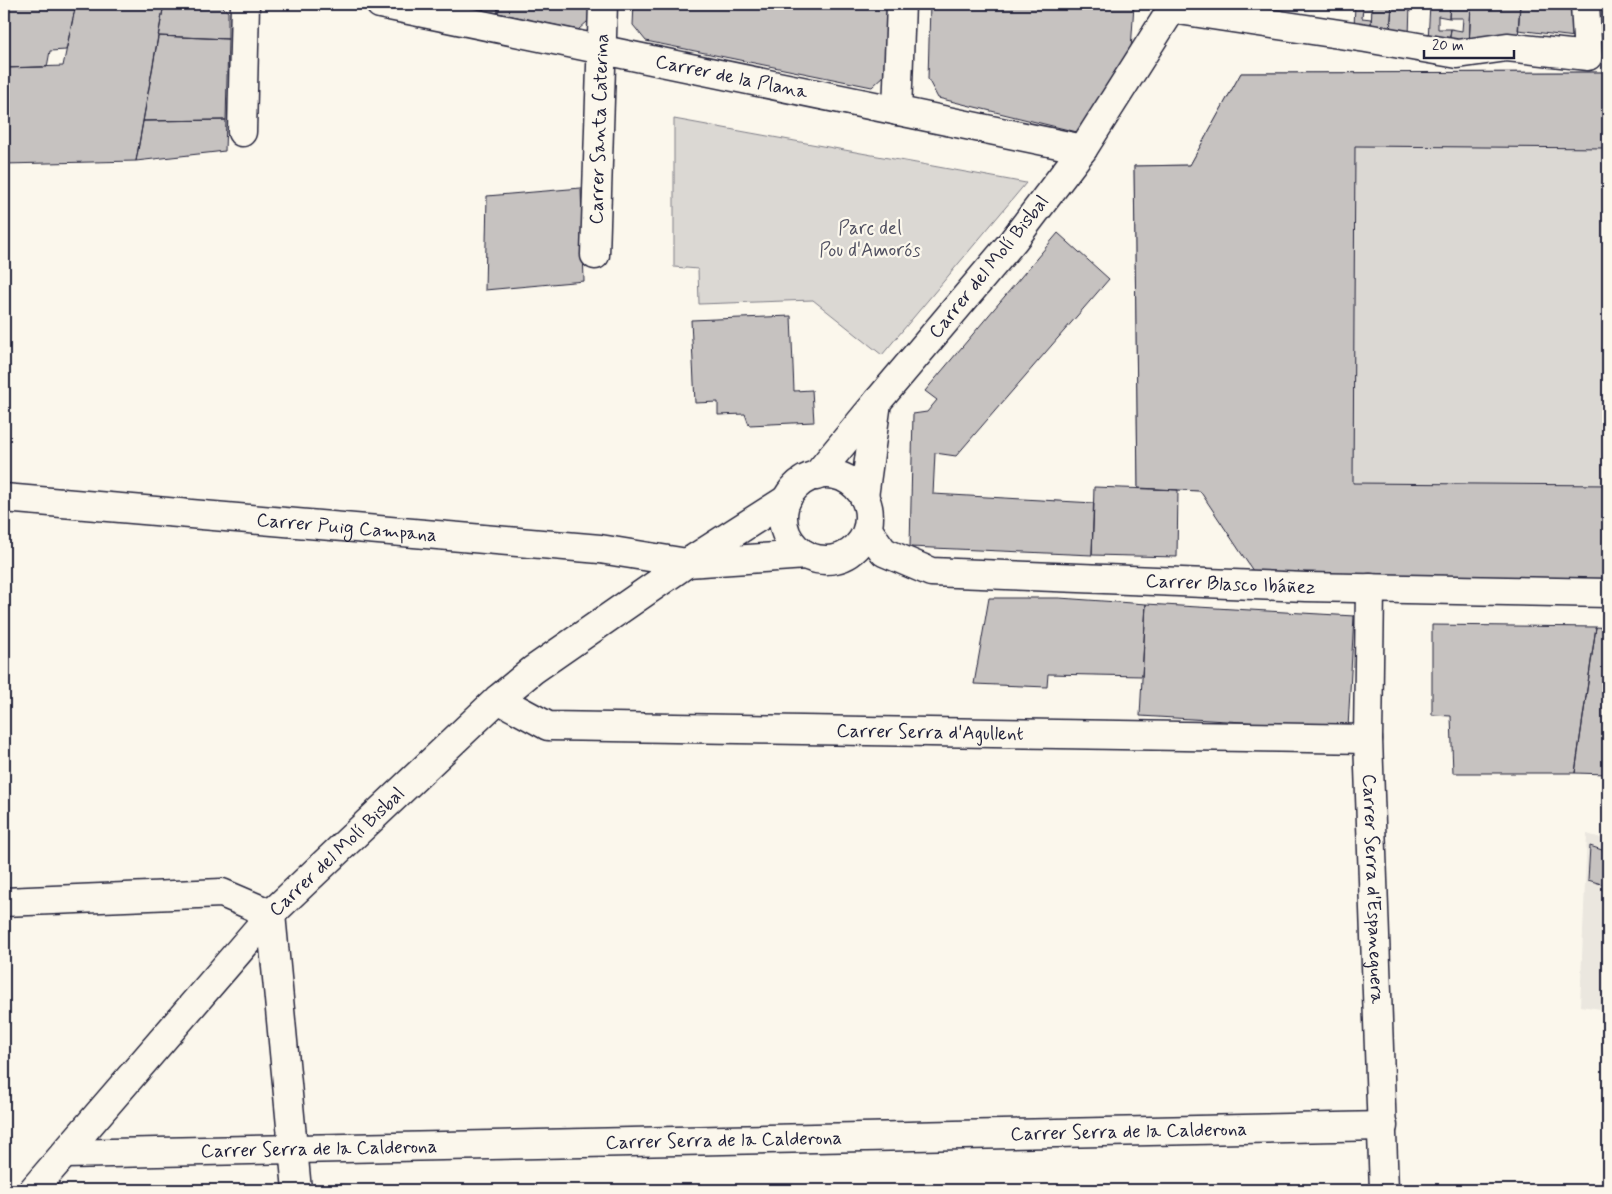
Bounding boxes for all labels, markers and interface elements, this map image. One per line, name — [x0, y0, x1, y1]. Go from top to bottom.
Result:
scale bar — [1424, 28, 1514, 60]
street label: Carrer Santa Caterina — [583, 33, 615, 225]
text: 20 m — [1432, 36, 1464, 56]
street label: Carrer de la Plana — [653, 49, 811, 105]
street label: Carrer del Molí Bisbal — [923, 190, 1055, 344]
park label: Parc del Pou d'Amorós — [819, 216, 921, 263]
street label: Carrer Puig Campana — [255, 507, 438, 548]
street label: Carrer Blasco Ibáñez — [1145, 568, 1316, 600]
street label: Carrer Serra d'Agullent — [836, 718, 1024, 746]
street label: Carrer Serra d'Espaneguera — [1357, 773, 1390, 1005]
street label: Carrer del Molí Bisbal — [263, 781, 410, 922]
street label: Carrer Serra de la Calderona — [1010, 1116, 1247, 1146]
street label: Carrer Serra de la Calderona — [605, 1125, 843, 1155]
street label: Carrer Serra de la Calderona — [200, 1134, 438, 1164]

